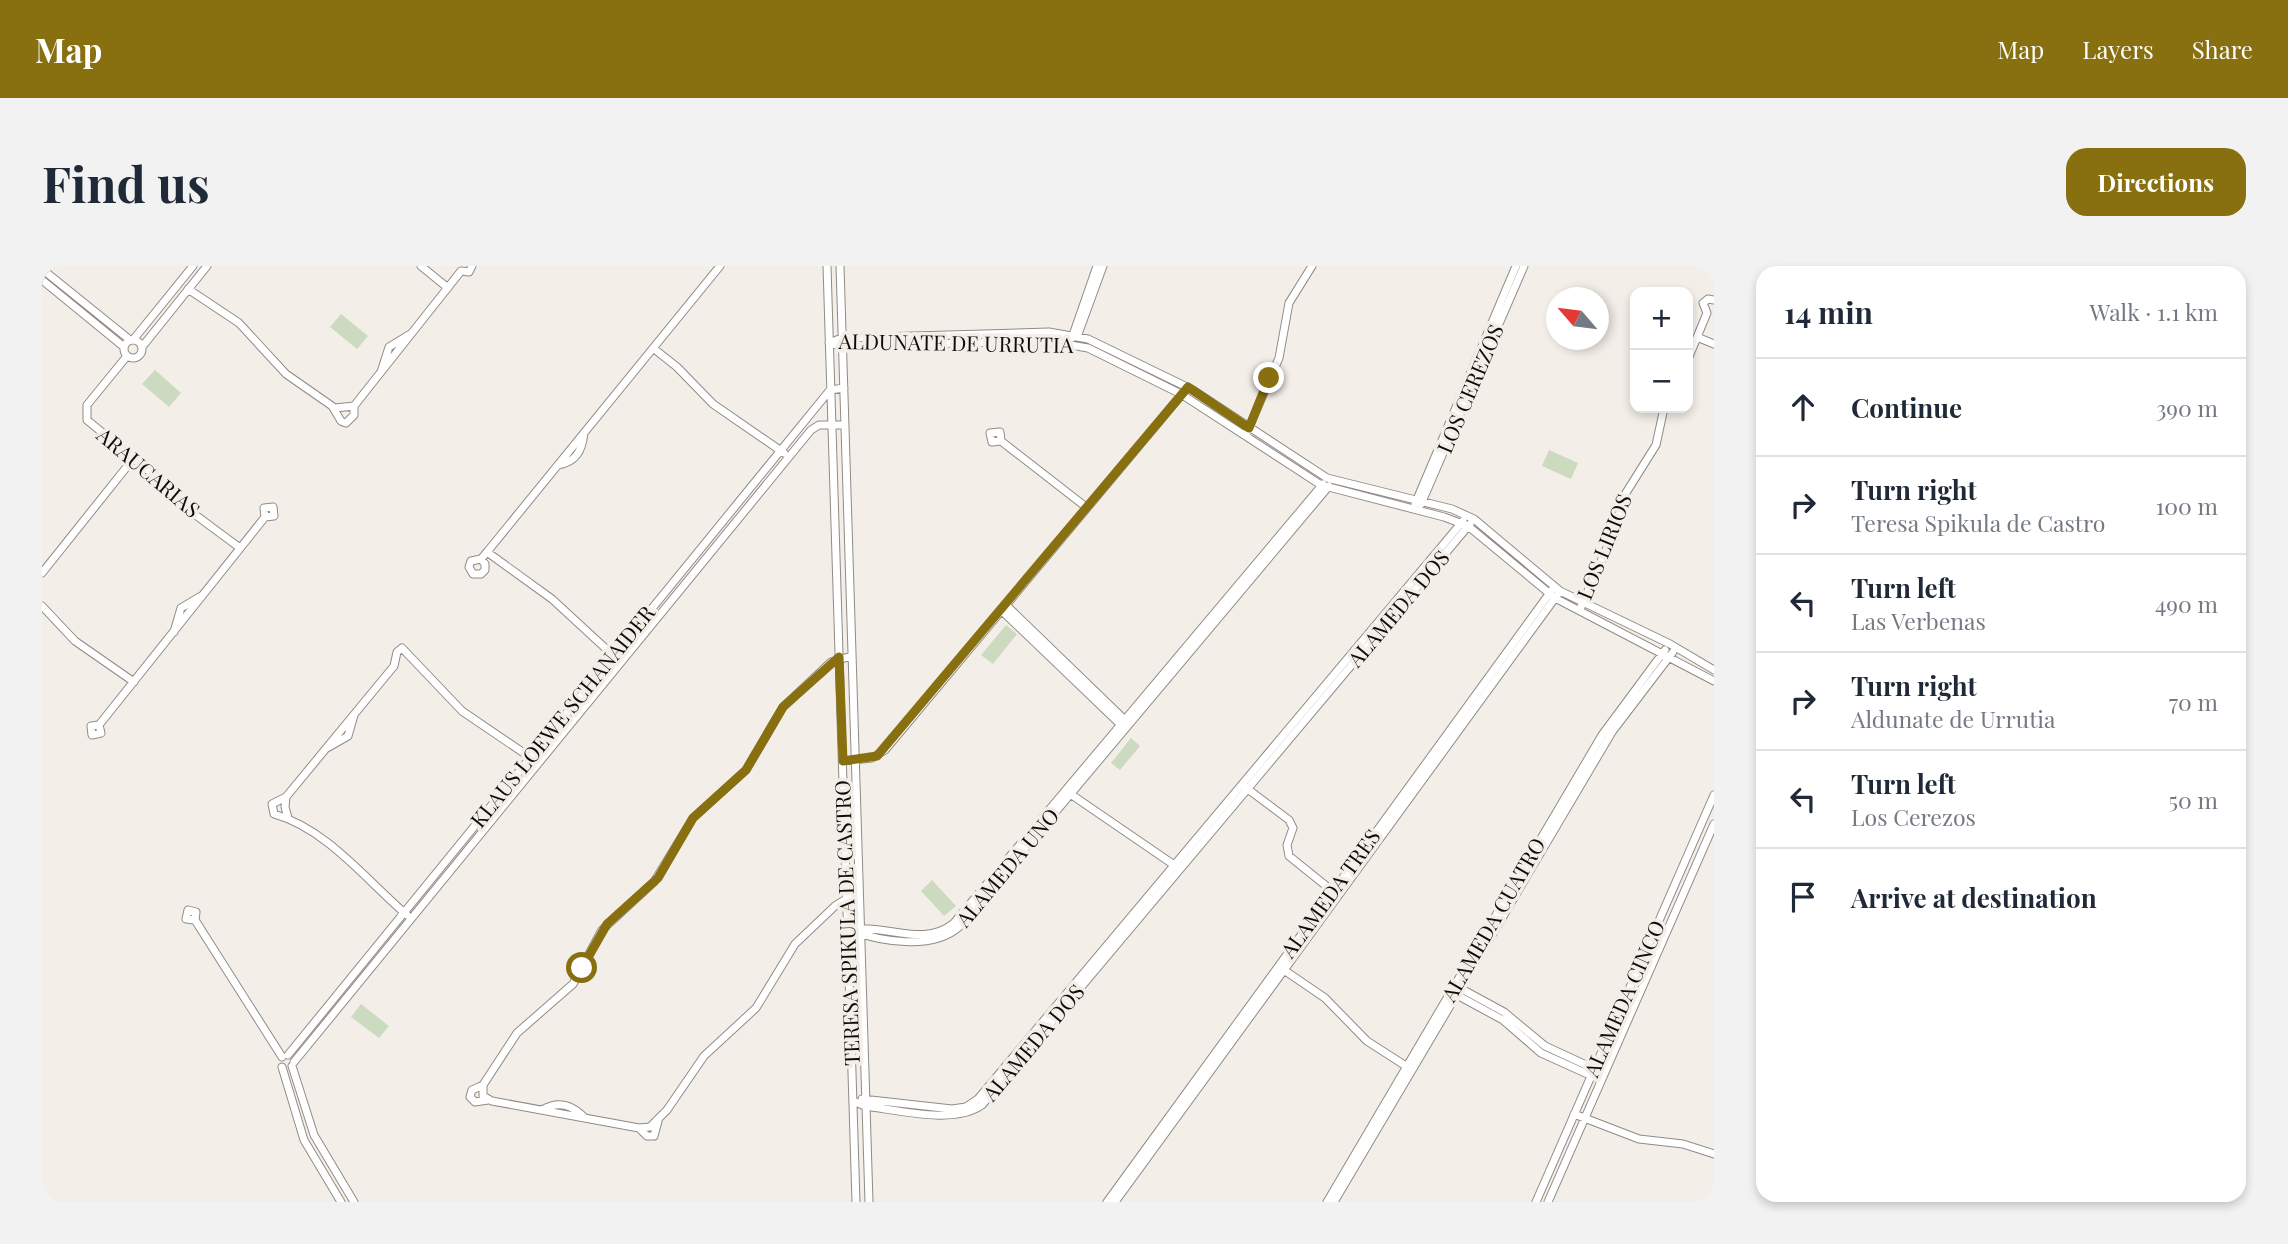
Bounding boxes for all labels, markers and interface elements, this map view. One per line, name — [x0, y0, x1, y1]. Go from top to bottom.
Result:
text: Map — [35, 27, 102, 71]
text: Map — [1998, 33, 2044, 65]
text: Layers — [2082, 33, 2154, 65]
text: Share — [2192, 33, 2253, 65]
button: Directions — [2066, 148, 2246, 216]
text: Find us — [42, 150, 210, 215]
north arrow — [1546, 287, 1609, 350]
map controls — [1630, 287, 1693, 413]
button: + — [1630, 287, 1693, 350]
text: 14 min — [1784, 292, 1873, 332]
text: Walk · 1.1 km — [2089, 296, 2218, 327]
street label: LOS CEREZOS — [1429, 319, 1509, 457]
street label: ALDUNATE DE URRUTIA — [838, 326, 1074, 358]
button: − — [1630, 350, 1693, 413]
route end — [1253, 362, 1284, 393]
icon: ahead — [1784, 388, 1822, 426]
text: Continue — [1851, 390, 1962, 425]
text: 390 m — [2156, 392, 2218, 423]
street label: ARAUCARIAS — [91, 419, 207, 523]
text: Turn right — [1851, 472, 1977, 507]
icon: right — [1784, 486, 1822, 524]
street label: LOS LIRIOS — [1569, 489, 1637, 603]
text: 100 m — [2156, 490, 2218, 521]
text: Teresa Spikula de Castro — [1851, 507, 2105, 538]
street label: ALAMEDA DOS — [1340, 543, 1455, 673]
text: Turn left — [1851, 570, 1956, 605]
icon: left — [1784, 584, 1822, 622]
text: 490 m — [2155, 588, 2218, 619]
street label: KLAUS LOEWE SCHANAIDER — [463, 598, 660, 833]
text: Las Verbenas — [1851, 605, 1986, 636]
text: Turn right — [1851, 668, 1977, 703]
icon: right — [1784, 682, 1822, 720]
text: 70 m — [2169, 686, 2218, 717]
text: Aldunate de Urrutia — [1851, 703, 2056, 734]
text: Turn left — [1851, 766, 1956, 801]
street label: TERESA SPIKULA DE CASTRO — [827, 780, 865, 1066]
icon: left — [1784, 780, 1822, 818]
text: 50 m — [2169, 784, 2218, 815]
street label: ALAMEDA UNO — [948, 801, 1064, 933]
text: Los Cerezos — [1851, 801, 1976, 832]
street label: ALAMEDA TRES — [1273, 823, 1386, 964]
street label: ALAMEDA CUATRO — [1433, 832, 1551, 1007]
icon: arrive — [1784, 878, 1822, 916]
text: Arrive at destination — [1851, 880, 2097, 915]
street label: ALAMEDA CINCO — [1576, 916, 1670, 1082]
route start — [566, 952, 597, 983]
street label: ALAMEDA DOS — [975, 977, 1090, 1107]

